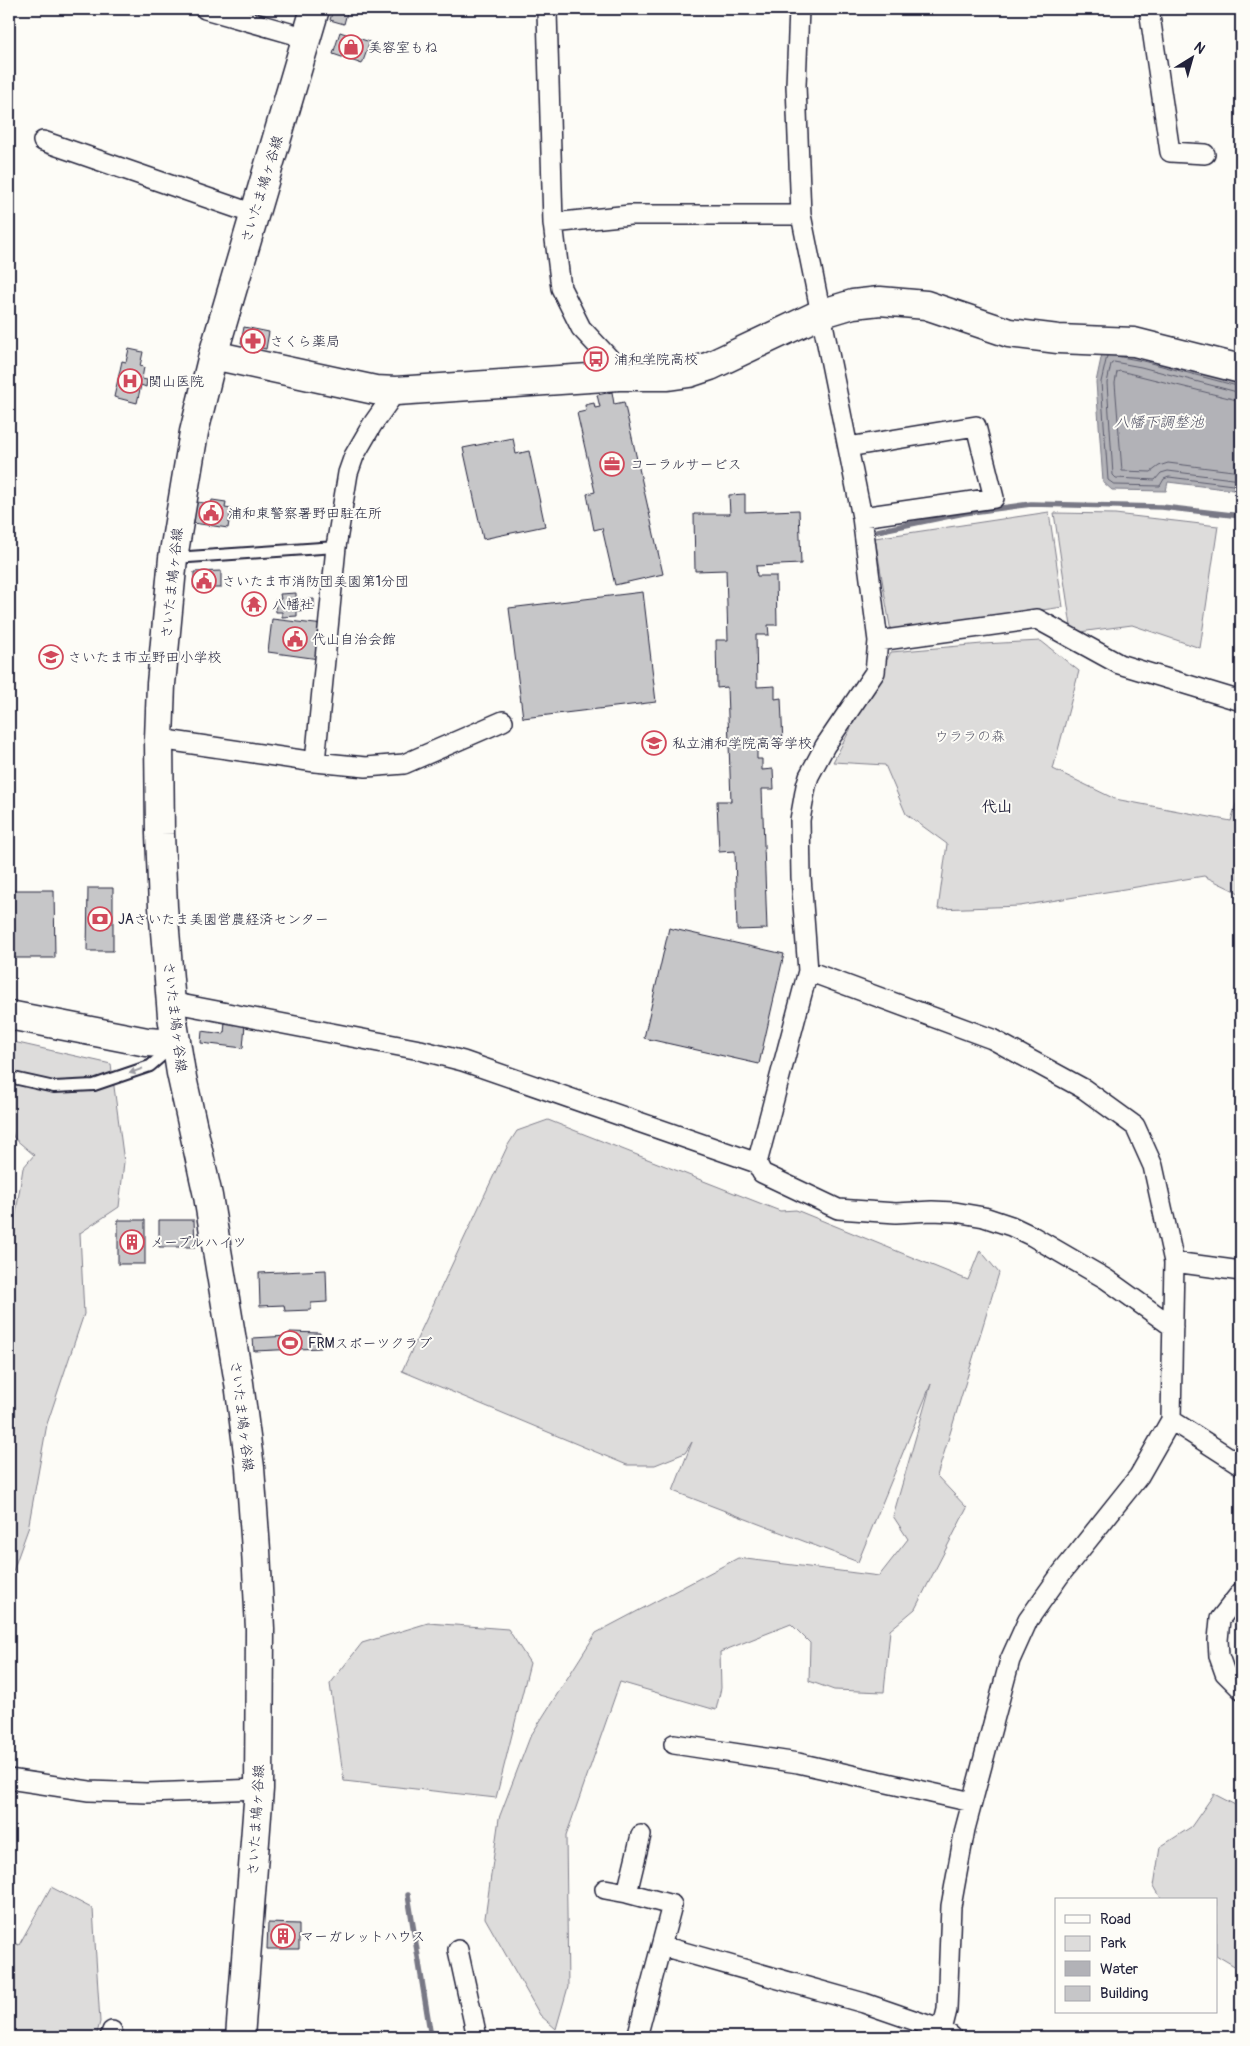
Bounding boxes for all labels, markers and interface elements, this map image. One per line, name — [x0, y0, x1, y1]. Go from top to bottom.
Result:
north arrow — [1168, 32, 1218, 82]
shop icon: 美容室もね — [338, 34, 364, 60]
text: N — [1191, 38, 1208, 58]
place label: 美容室もね — [368, 39, 438, 56]
street label: さいたま鳩ヶ谷線 — [238, 133, 286, 245]
pharmacy icon: さくら薬局 — [240, 328, 266, 354]
place label: さくら薬局 — [270, 333, 340, 350]
bus stop icon: 浦和学院高校 — [583, 346, 609, 372]
place label: 浦和学院高校 — [614, 351, 698, 368]
hospital icon: 関山医院 — [117, 368, 143, 394]
place label: 関山医院 — [148, 373, 204, 390]
water label: 八幡下調整池 — [1114, 413, 1205, 432]
office icon: コーラルサービス — [599, 451, 625, 477]
place label: コーラルサービス — [630, 456, 741, 473]
public building icon: 浦和東警察署野田駐在所 — [198, 500, 224, 526]
place label: 浦和東警察署野田駐在所 — [228, 505, 382, 522]
street label: さいたま鳩ヶ谷線 — [158, 527, 186, 639]
public building icon: さいたま市消防団美園第1分団 — [191, 568, 217, 594]
place label: さいたま市消防団美園第1分団 — [222, 573, 409, 590]
temple icon: 八幡社 — [241, 591, 267, 617]
place label: 八幡社 — [272, 596, 314, 613]
public building icon: 代山自治会館 — [282, 626, 308, 652]
place label: 代山自治会館 — [312, 631, 396, 648]
school or university icon: さいたま市立野田小学校 — [38, 644, 64, 670]
place label: さいたま市立野田小学校 — [68, 649, 221, 666]
park label: ウララの森 — [935, 728, 1005, 745]
school or university icon: 私立浦和学院高等学校 — [641, 730, 667, 756]
place label: 私立浦和学院高等学校 — [672, 735, 812, 752]
district label: 代山 — [981, 797, 1013, 817]
bank icon: JAさいたま美園営農経済センター — [87, 906, 113, 932]
place label: JAさいたま美園営農経済センター — [118, 911, 329, 928]
street label: さいたま鳩ヶ谷線 — [160, 961, 190, 1073]
one-way arrow — [129, 1068, 144, 1075]
building icon: メープルハイツ — [119, 1229, 145, 1255]
place label: メープルハイツ — [150, 1234, 247, 1251]
sports icon: FRMスポーツクラブ — [277, 1330, 303, 1356]
place label: FRMスポーツクラブ — [308, 1335, 432, 1352]
street label: さいたま鳩ヶ谷線 — [227, 1360, 257, 1472]
street label: さいたま鳩ヶ谷線 — [245, 1764, 267, 1876]
legend — [1055, 1898, 1218, 2014]
text: Road — [1100, 1910, 1131, 1929]
building icon: マーガレットハウス — [270, 1923, 296, 1949]
place label: マーガレットハウス — [300, 1928, 425, 1945]
text: Park — [1100, 1934, 1127, 1953]
text: Water — [1100, 1960, 1139, 1979]
text: Building — [1100, 1984, 1148, 2003]

